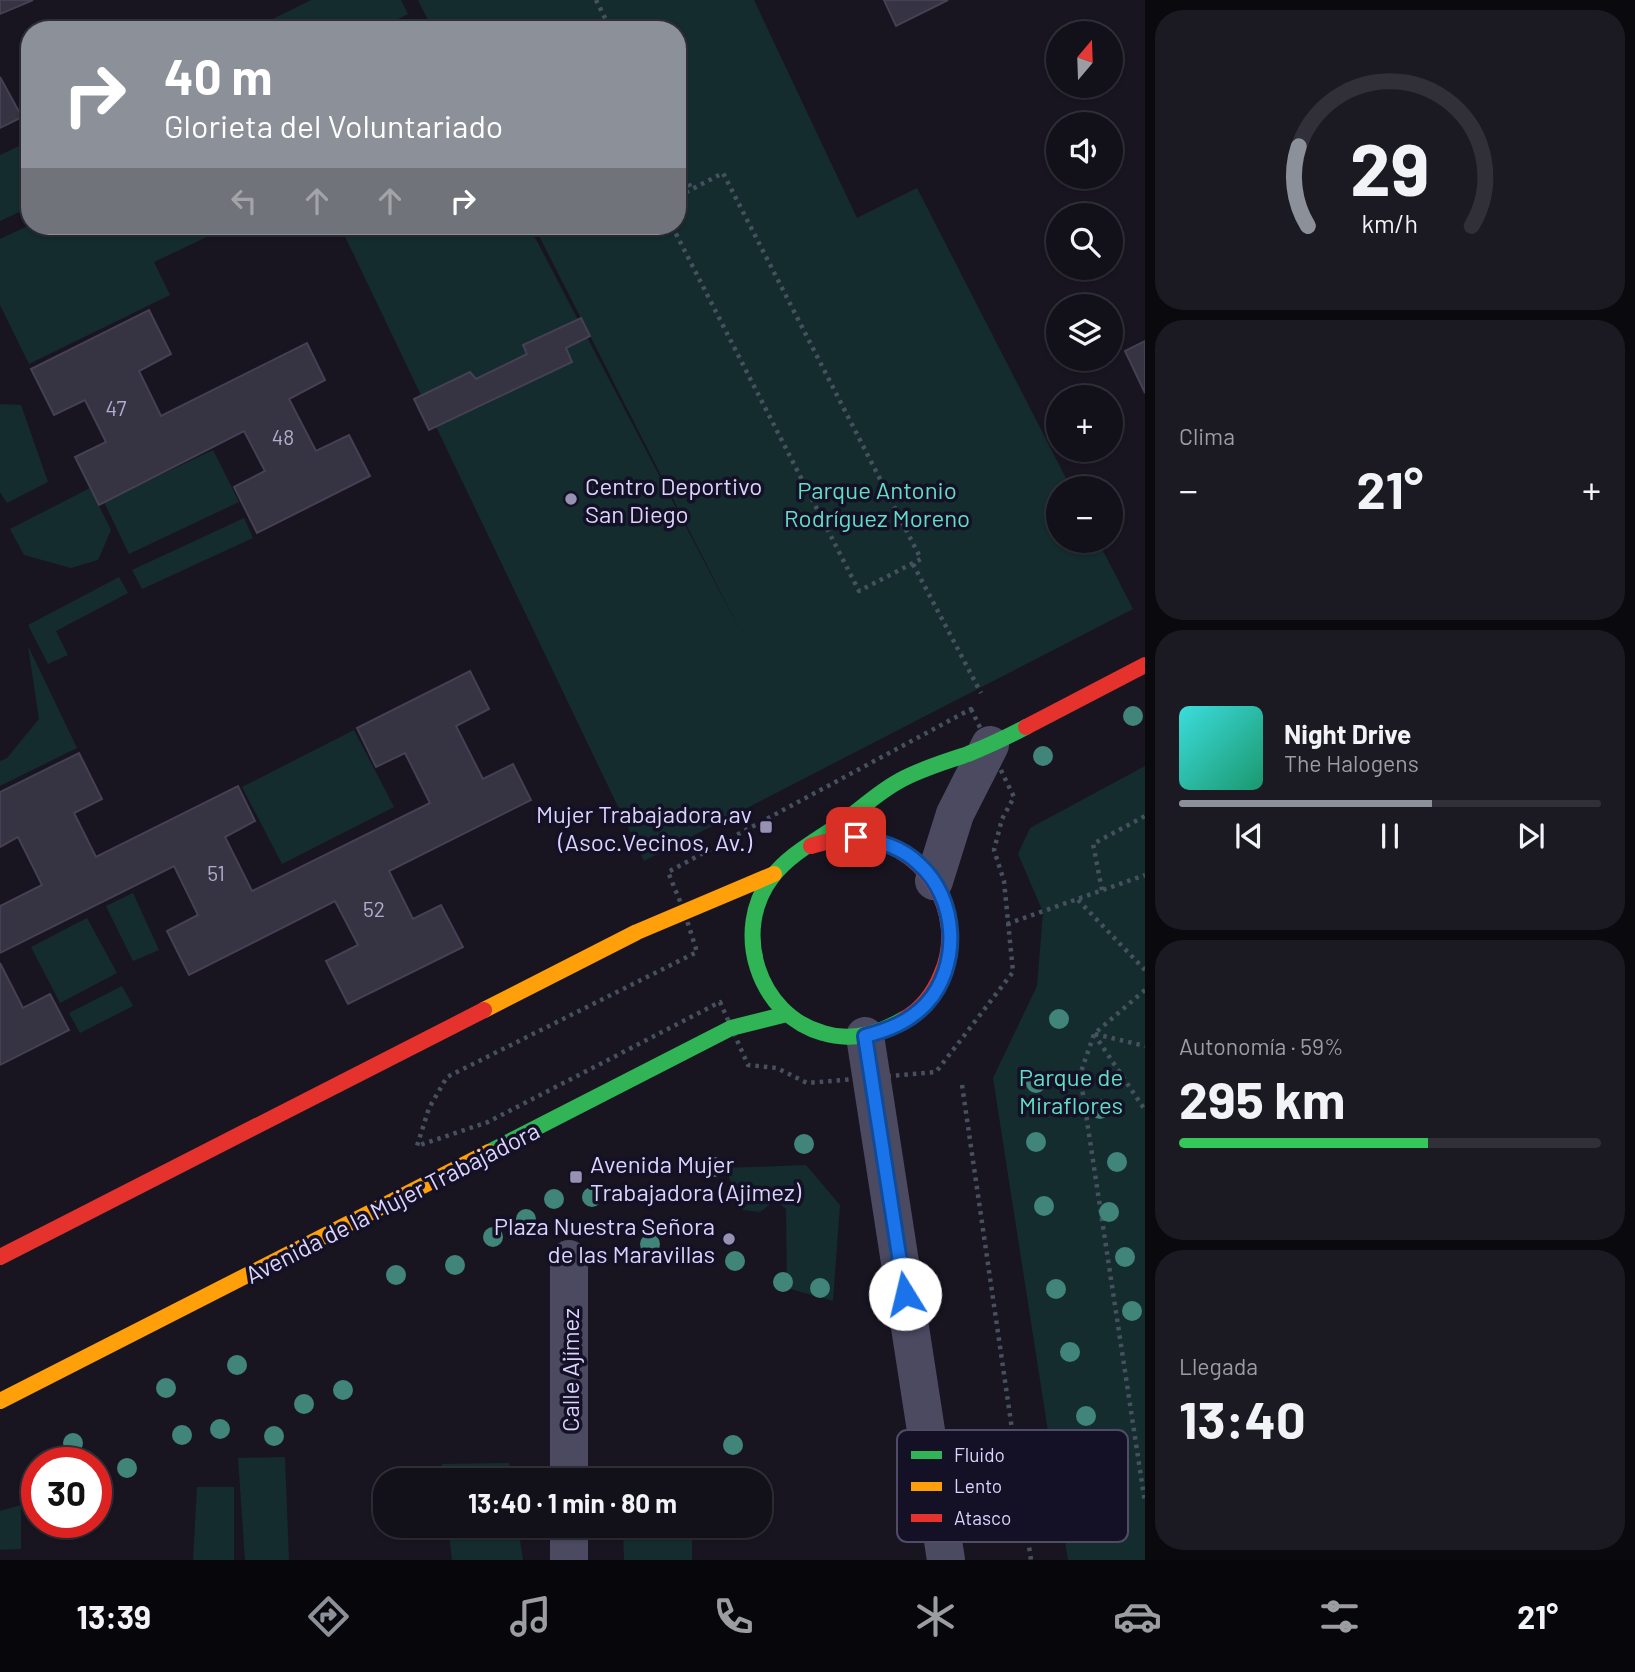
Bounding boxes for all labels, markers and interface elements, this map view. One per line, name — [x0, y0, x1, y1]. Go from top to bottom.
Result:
north arrow — [1046, 21, 1124, 98]
map controls — [1046, 21, 1123, 553]
text: 40 m — [164, 46, 272, 105]
icon: right — [49, 49, 140, 140]
text: Glorieta del Voluntariado — [164, 106, 503, 144]
button: sound — [1046, 112, 1123, 189]
text: 29 — [1350, 123, 1430, 211]
icon: left — [225, 182, 263, 220]
icon: ahead — [298, 182, 336, 220]
icon: ahead — [371, 182, 409, 220]
icon: right — [444, 182, 482, 220]
button: search — [1046, 203, 1123, 280]
text: km/h — [1362, 208, 1418, 238]
button: layers — [1046, 294, 1123, 371]
button: + — [1046, 385, 1123, 462]
house number: 47 — [106, 395, 127, 420]
text: Clima — [1179, 422, 1235, 450]
house number: 48 — [272, 424, 294, 449]
text: 21° — [1357, 457, 1423, 519]
text: − — [1179, 466, 1198, 512]
text: + — [1582, 466, 1601, 512]
place label: Centro Deportivo San Diego — [585, 471, 762, 528]
park label: Parque Antonio Rodríguez Moreno — [784, 475, 970, 532]
button: − — [1046, 476, 1123, 553]
marker: Centro Deportivo San Diego — [563, 491, 579, 507]
text: Night Drive — [1284, 718, 1411, 749]
text: The Halogens — [1284, 749, 1419, 777]
place label: Mujer Trabajadora,av (Asoc.Vecinos, Av.) — [536, 799, 753, 856]
pin — [826, 807, 886, 867]
icon: previous — [1230, 817, 1268, 855]
icon: pause — [1371, 817, 1409, 855]
icon: next — [1512, 817, 1550, 855]
icon: arrive — [837, 818, 875, 856]
marker: Mujer Trabajadora,av (Asoc.Vecinos, Av.) — [758, 819, 774, 835]
house number: 51 — [207, 860, 225, 885]
house number: 52 — [363, 896, 385, 921]
text: Autonomía · 59% — [1179, 1032, 1344, 1060]
park label: Parque de Miraflores — [1019, 1062, 1123, 1119]
text: 295 km — [1179, 1067, 1345, 1129]
street label: Avenida de la Mujer Trabajadora — [240, 1115, 544, 1289]
place label: Avenida Mujer Trabajadora (Ajimez) — [590, 1149, 802, 1206]
marker: Avenida Mujer Trabajadora (Ajimez) — [568, 1169, 584, 1185]
place label: Plaza Nuestra Señora de las Maravillas — [494, 1211, 715, 1268]
marker: Plaza Nuestra Señora de las Maravillas — [721, 1231, 737, 1247]
position arrow — [868, 1257, 942, 1331]
street label: Calle Ajímez — [555, 1308, 584, 1432]
text: Llegada — [1179, 1352, 1258, 1380]
text: 13:40 — [1179, 1387, 1306, 1449]
legend — [897, 1430, 1128, 1542]
text: Fluido — [954, 1443, 1005, 1466]
speed limit sign: 30 — [21, 1447, 112, 1538]
text: Lento — [954, 1474, 1002, 1497]
text: 13:40 · 1 min · 80 m — [468, 1487, 677, 1518]
text: Atasco — [954, 1506, 1011, 1529]
icon: directions — [304, 1592, 353, 1641]
icon: music — [506, 1592, 555, 1641]
icon: phone — [709, 1592, 758, 1641]
icon: climate — [911, 1592, 960, 1641]
icon: car — [1113, 1592, 1162, 1641]
icon: filters — [1315, 1592, 1364, 1641]
text: 13:39 — [77, 1597, 151, 1635]
text: 21° — [1517, 1597, 1558, 1635]

